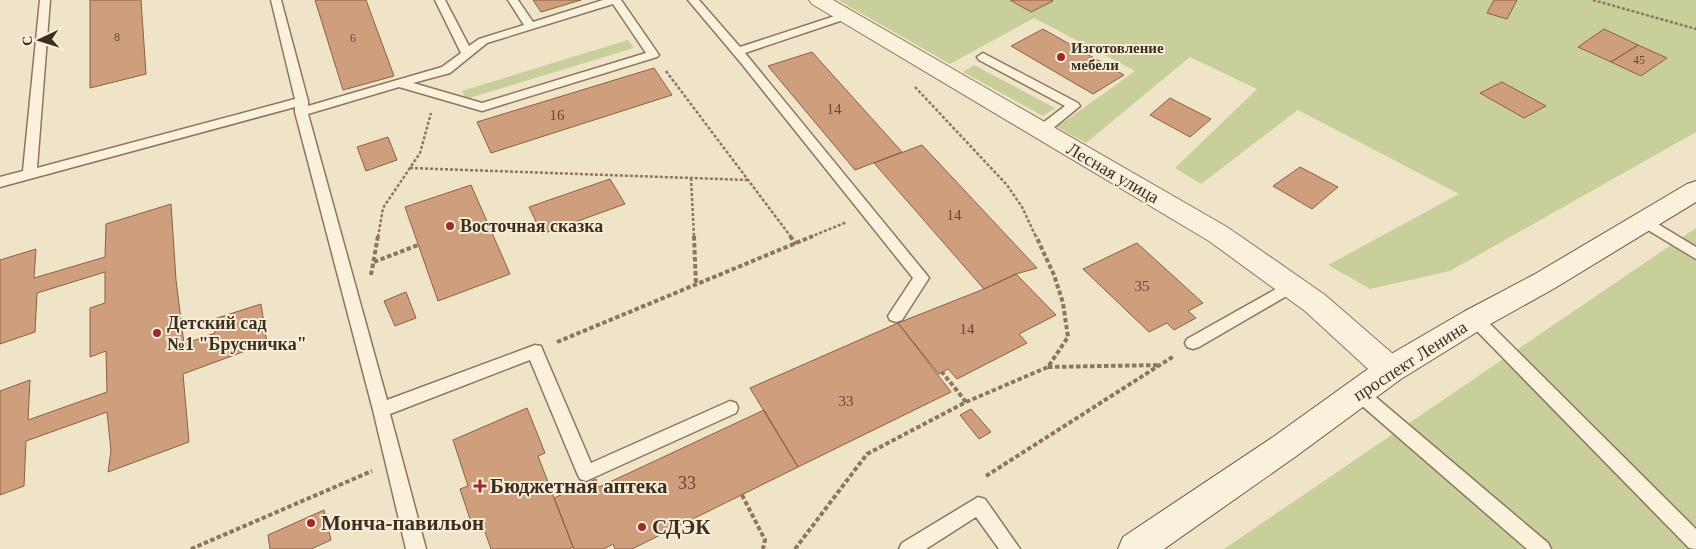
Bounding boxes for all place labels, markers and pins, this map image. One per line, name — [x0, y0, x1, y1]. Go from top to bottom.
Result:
place label: Изготовление мебели — [1071, 40, 1164, 73]
marker: Изготовление мебели — [1055, 51, 1067, 63]
place label: Восточная сказка — [460, 216, 603, 236]
marker: Восточная сказка — [444, 220, 456, 232]
place label: Детский сад №1 "Брусничка" — [167, 313, 307, 354]
marker: Детский сад №1 "Брусничка" — [151, 327, 163, 339]
place label: Бюджетная аптека — [490, 474, 668, 498]
marker: Бюджетная аптека — [474, 480, 486, 492]
place label: Монча-павильон — [321, 511, 484, 535]
place label: СДЭК — [652, 515, 711, 539]
marker: Монча-павильон — [305, 517, 317, 529]
marker: СДЭК — [636, 521, 648, 533]

